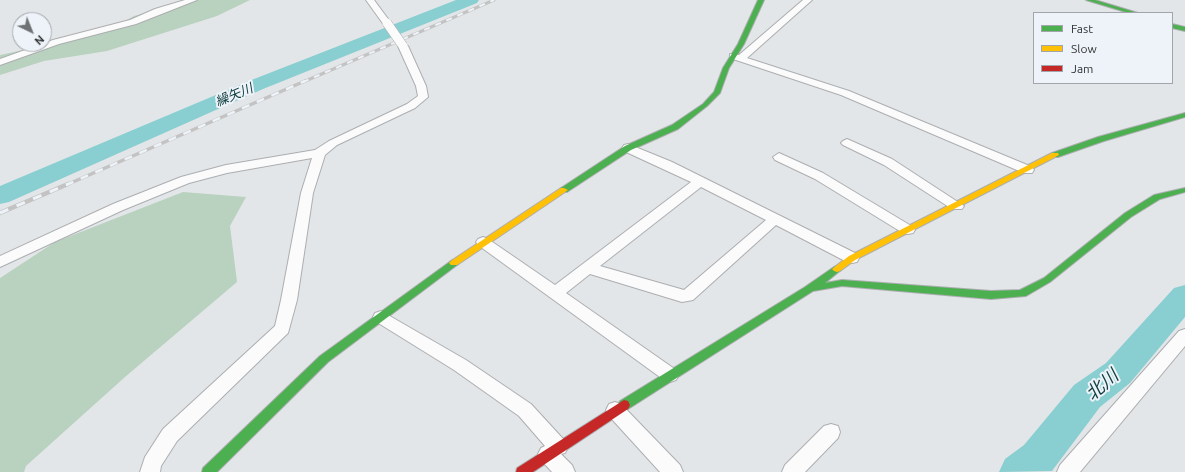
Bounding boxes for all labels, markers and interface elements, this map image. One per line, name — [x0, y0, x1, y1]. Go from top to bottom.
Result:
north arrow — [12, 12, 52, 52]
legend — [1033, 12, 1173, 84]
text: Fast — [1071, 22, 1093, 35]
text: N — [32, 33, 47, 47]
text: Slow — [1071, 42, 1097, 55]
text: Jam — [1071, 62, 1093, 75]
water label: 繰矢川 — [213, 80, 255, 110]
water label: 北川 — [1081, 365, 1123, 405]

